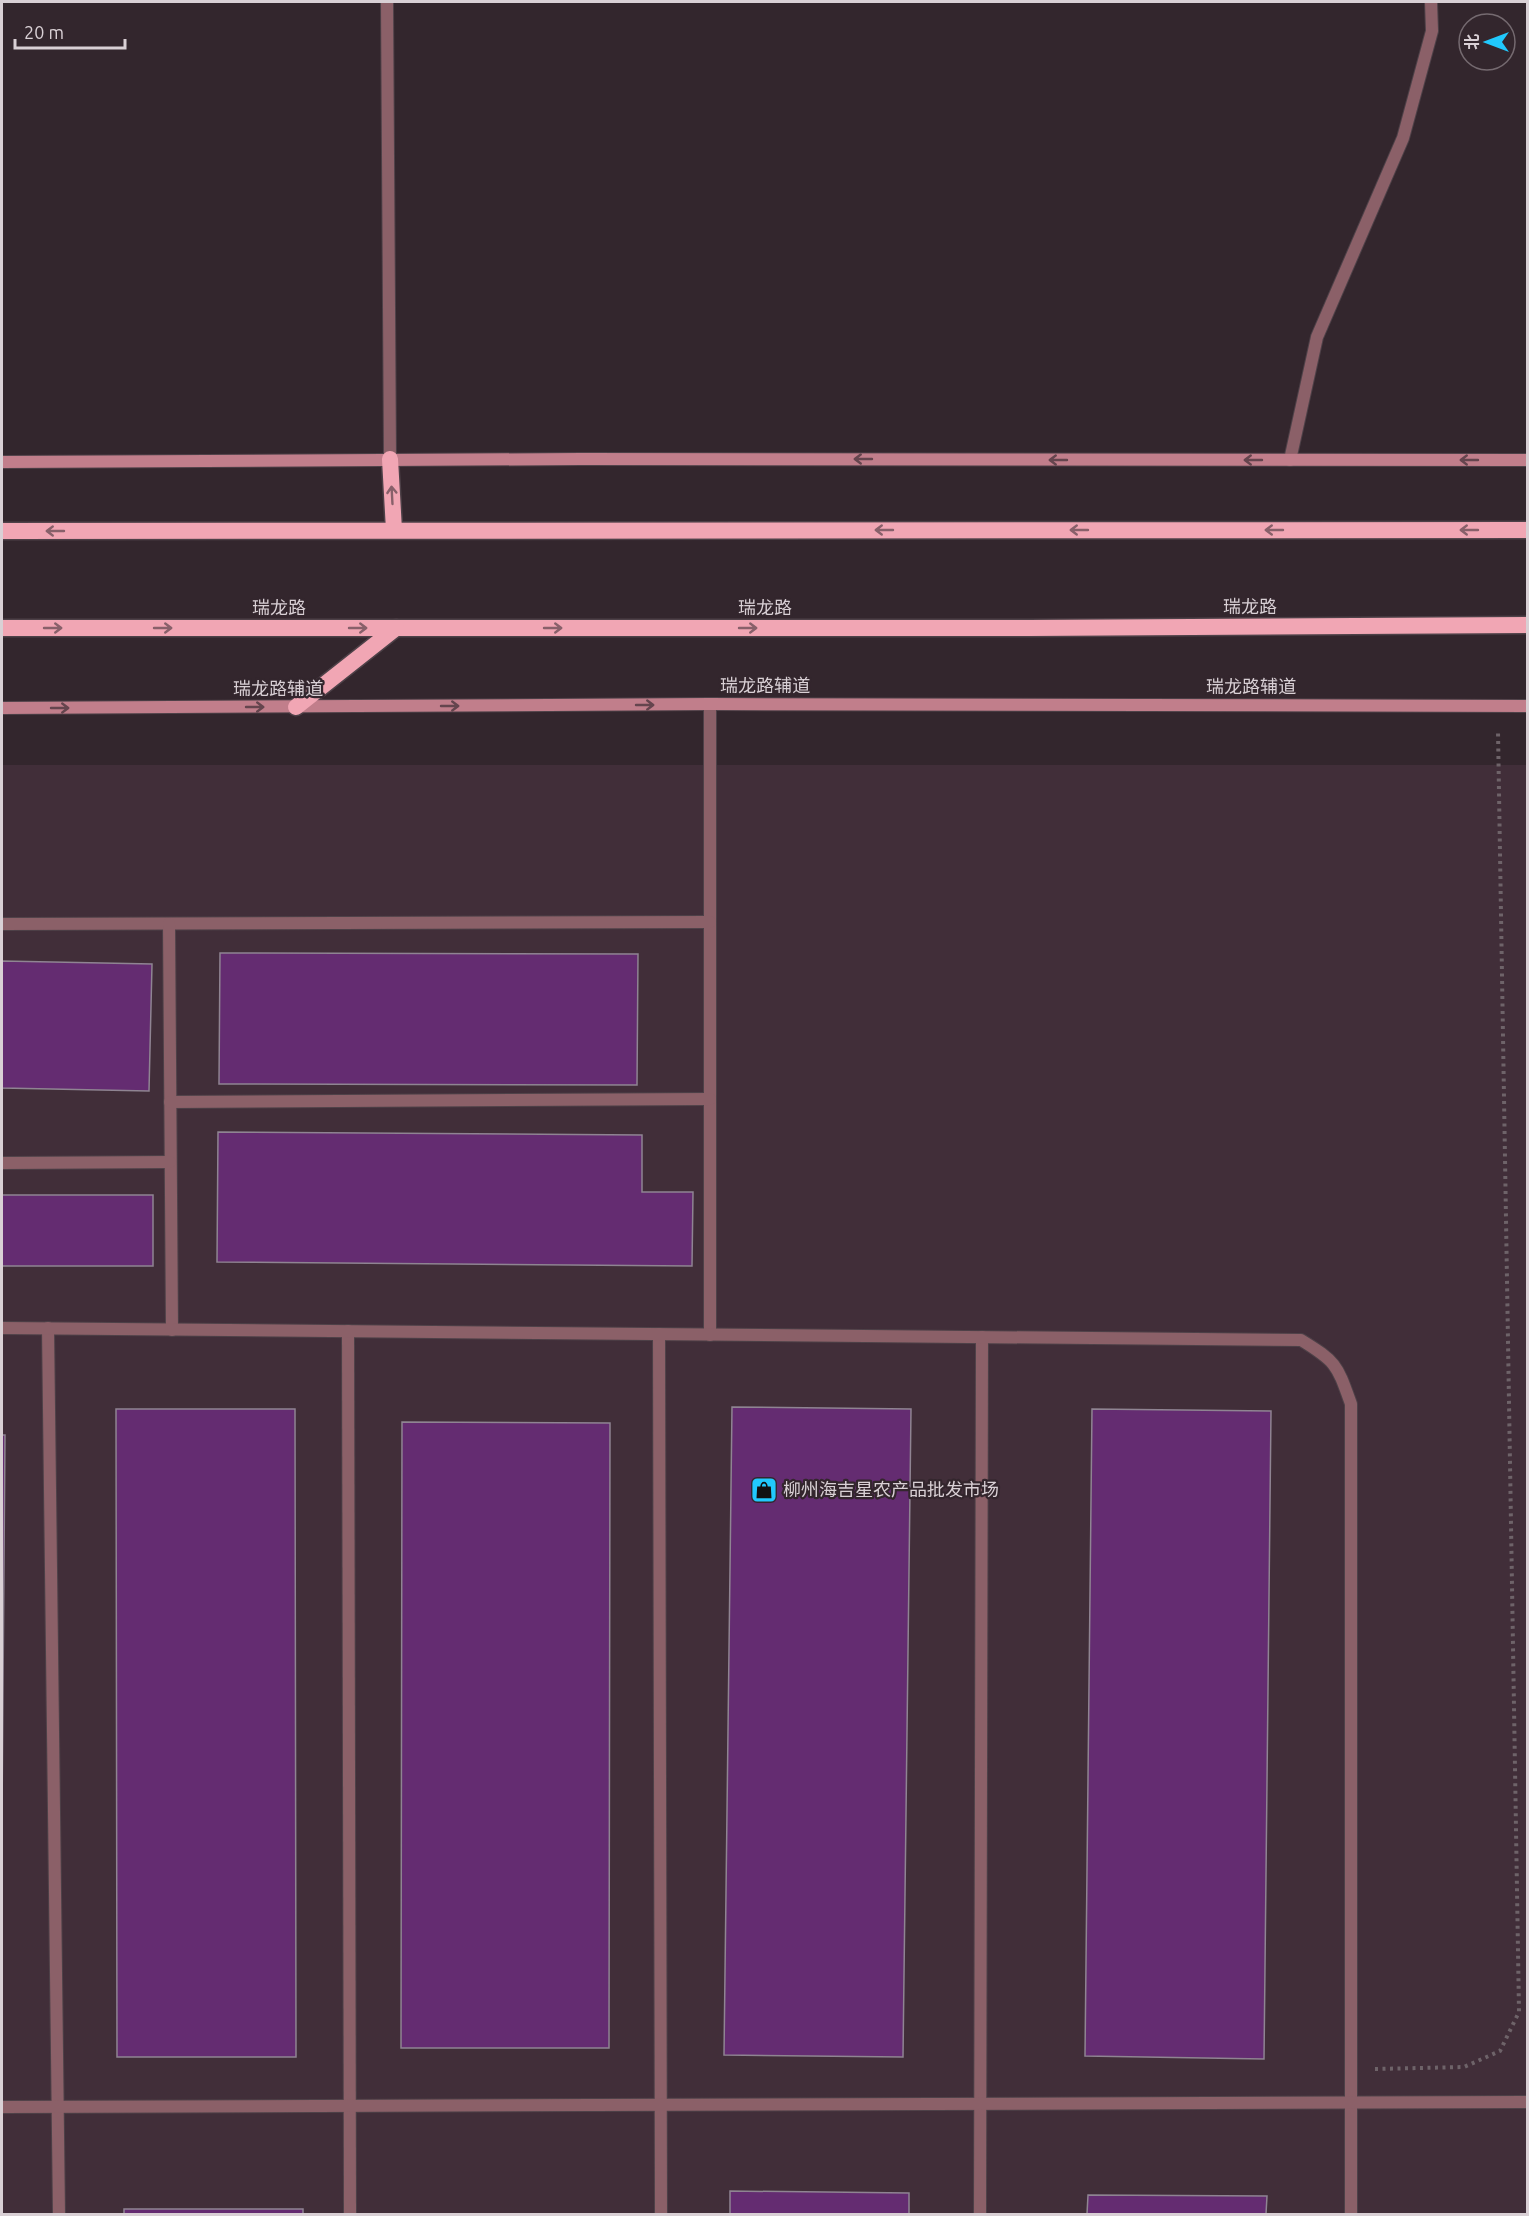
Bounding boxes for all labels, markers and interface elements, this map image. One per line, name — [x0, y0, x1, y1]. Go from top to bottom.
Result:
scale bar — [15, 12, 124, 50]
north arrow — [1457, 12, 1517, 72]
text: 20 m — [24, 22, 64, 42]
text: 北 — [1463, 34, 1481, 50]
one-way arrow — [854, 453, 874, 465]
one-way arrow — [1049, 454, 1069, 466]
one-way arrow — [1244, 454, 1264, 466]
one-way arrow — [1460, 454, 1479, 466]
one-way arrow — [386, 485, 397, 505]
one-way arrow — [875, 524, 895, 536]
one-way arrow — [1070, 524, 1089, 536]
one-way arrow — [1265, 524, 1284, 536]
one-way arrow — [1460, 524, 1479, 536]
one-way arrow — [46, 525, 66, 537]
street label: 瑞龙路 — [1223, 596, 1277, 616]
street label: 瑞龙路 — [252, 597, 306, 617]
street label: 瑞龙路 — [738, 597, 792, 617]
one-way arrow — [42, 622, 62, 634]
one-way arrow — [152, 622, 172, 634]
one-way arrow — [347, 622, 367, 634]
one-way arrow — [542, 622, 562, 634]
one-way arrow — [737, 622, 757, 634]
street label: 瑞龙路辅道 — [720, 675, 810, 695]
street label: 瑞龙路辅道 — [1206, 676, 1296, 696]
street label: 瑞龙路辅道 — [233, 678, 323, 698]
one-way arrow — [634, 699, 654, 711]
one-way arrow — [439, 700, 459, 712]
one-way arrow — [244, 701, 264, 713]
one-way arrow — [49, 702, 69, 714]
shop icon: 柳州海吉星农产品批发市场 — [749, 1475, 779, 1505]
place label: 柳州海吉星农产品批发市场 — [783, 1479, 999, 1499]

